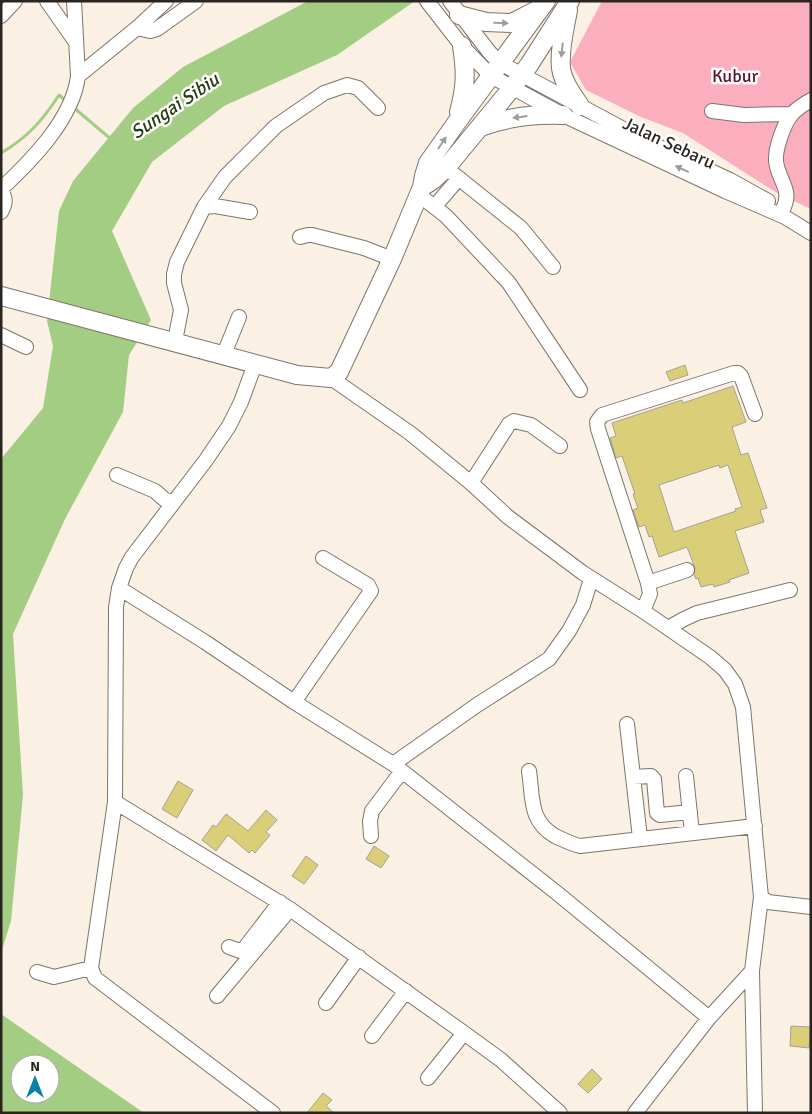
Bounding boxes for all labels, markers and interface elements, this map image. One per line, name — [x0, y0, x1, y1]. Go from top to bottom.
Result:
one-way arrow — [494, 19, 510, 27]
one-way arrow — [558, 42, 566, 58]
park label: Kubur — [712, 65, 758, 87]
water label: Sungai Sibiu — [126, 67, 225, 144]
street label: Jalan Sebaru — [619, 112, 719, 174]
one-way arrow — [512, 113, 528, 121]
one-way arrow — [437, 137, 447, 150]
one-way arrow — [675, 165, 689, 173]
north arrow — [10, 1054, 60, 1104]
text: N — [30, 1058, 40, 1075]

